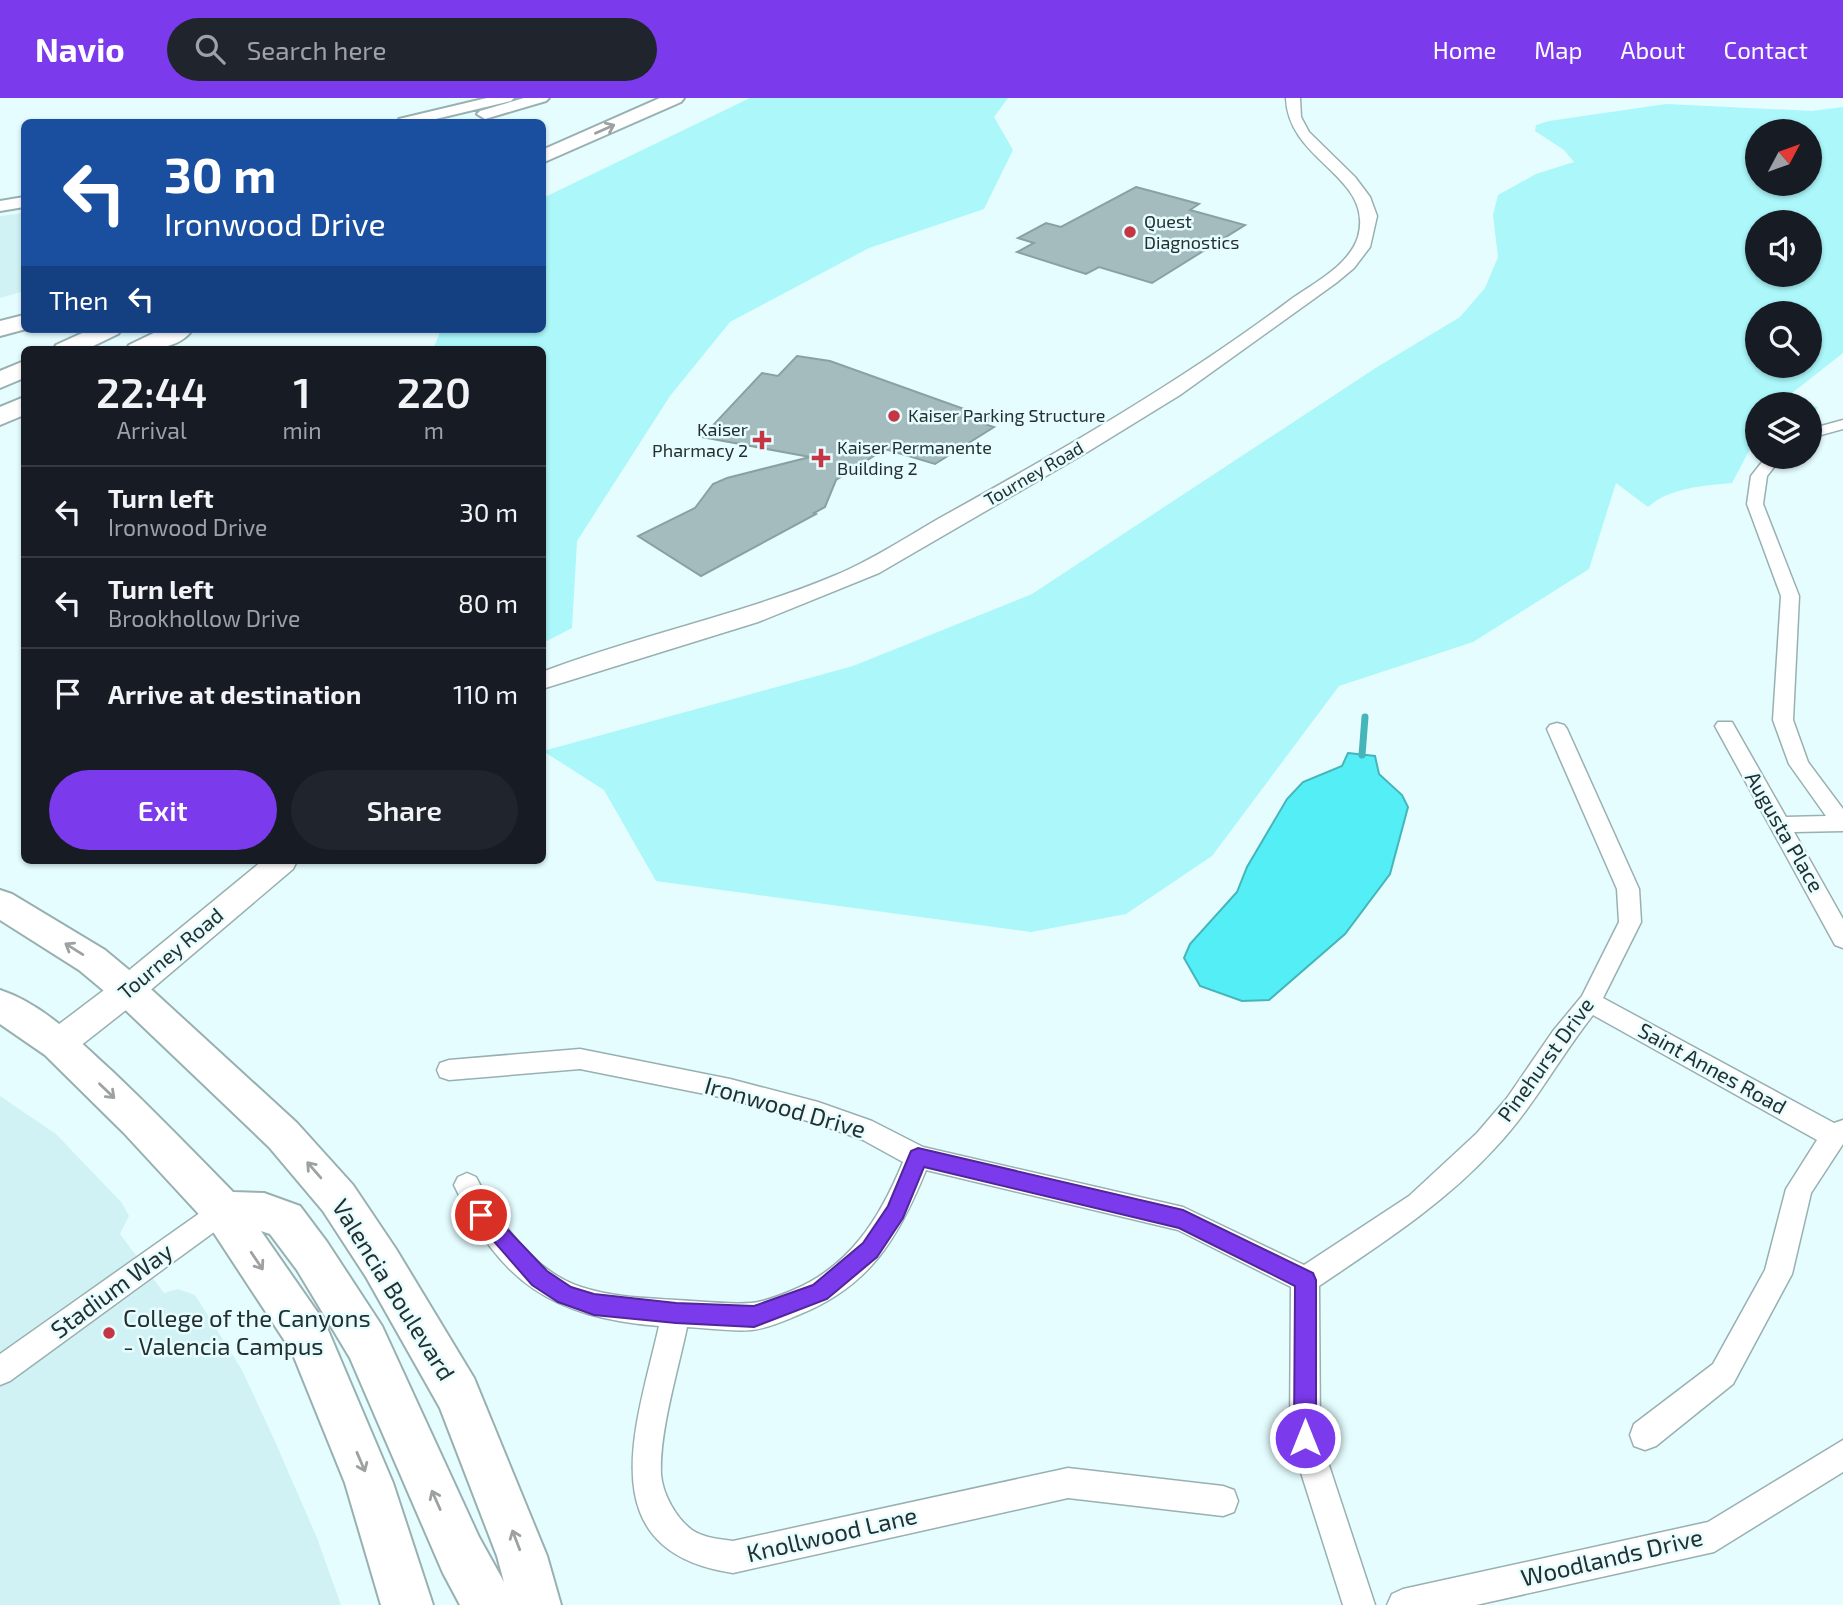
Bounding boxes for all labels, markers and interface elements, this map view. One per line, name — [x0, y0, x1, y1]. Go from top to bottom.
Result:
search box — [167, 18, 657, 81]
text: Navio — [35, 29, 125, 69]
icon: search — [191, 30, 229, 68]
text: Search here — [247, 34, 386, 65]
text: Home — [1433, 35, 1496, 64]
text: Map — [1534, 35, 1582, 64]
text: About — [1620, 35, 1686, 64]
text: Contact — [1724, 35, 1808, 64]
north arrow — [1745, 119, 1822, 196]
map controls — [1745, 119, 1822, 469]
one-way arrow — [594, 122, 615, 135]
text: 30 m — [164, 144, 276, 203]
icon: left — [49, 147, 140, 238]
text: Ironwood Drive — [164, 204, 386, 242]
place label: Quest Diagnostics — [1144, 210, 1239, 253]
button: sound — [1745, 210, 1822, 287]
marker: Quest Diagnostics — [1122, 224, 1138, 240]
icon: left — [122, 280, 160, 318]
text: Then — [49, 284, 108, 315]
button: search — [1745, 301, 1822, 378]
text: 22:44 — [96, 366, 207, 416]
text: 1 — [293, 366, 311, 416]
text: 220 — [397, 366, 471, 416]
button: layers — [1745, 392, 1822, 469]
place label: Kaiser Parking Structure — [908, 404, 1105, 426]
marker: Kaiser Parking Structure — [886, 408, 902, 424]
text: Arrival — [117, 416, 187, 444]
text: min — [282, 416, 322, 444]
text: m — [424, 416, 444, 444]
place label: Kaiser Pharmacy 2 — [652, 418, 748, 461]
marker: Kaiser Pharmacy 2 — [754, 432, 770, 448]
place label: Kaiser Permanente Building 2 — [837, 436, 992, 479]
street label: Tourney Road — [980, 436, 1087, 510]
marker: Kaiser Permanente Building 2 — [811, 448, 831, 468]
text: Turn left — [108, 482, 214, 513]
icon: left — [49, 493, 87, 531]
text: 30 m — [459, 496, 518, 527]
text: Ironwood Drive — [108, 513, 267, 541]
text: Turn left — [108, 573, 214, 604]
icon: left — [49, 584, 87, 622]
text: 80 m — [458, 587, 518, 618]
text: Brookhollow Drive — [108, 604, 300, 632]
icon: arrive — [49, 675, 87, 713]
text: Arrive at destination — [108, 678, 361, 709]
text: 110 m — [453, 678, 518, 709]
street label: Augusta Place — [1741, 766, 1830, 896]
button: Exit — [49, 770, 277, 850]
button: Share — [291, 770, 518, 850]
street label: Tourney Road — [112, 902, 228, 1004]
one-way arrow — [65, 941, 84, 956]
street label: Pinehurst Drive — [1492, 992, 1598, 1126]
street label: Saint Annes Road — [1634, 1017, 1791, 1119]
street label: Ironwood Drive — [702, 1070, 869, 1143]
one-way arrow — [98, 1082, 115, 1099]
one-way arrow — [306, 1161, 322, 1179]
pin — [451, 1185, 511, 1245]
street label: Valencia Boulevard — [327, 1193, 462, 1385]
icon: arrive — [462, 1196, 500, 1234]
street label: Stadium Way — [45, 1236, 178, 1344]
one-way arrow — [250, 1251, 264, 1270]
place label: College of the Canyons - Valencia Campus — [123, 1303, 371, 1360]
marker: College of the Canyons - Valencia Campus — [101, 1325, 117, 1341]
position arrow — [1268, 1401, 1342, 1475]
one-way arrow — [355, 1451, 368, 1472]
one-way arrow — [429, 1489, 442, 1511]
street label: Knollwood Lane — [744, 1500, 920, 1567]
street label: Woodlands Drive — [1518, 1522, 1705, 1592]
one-way arrow — [509, 1529, 522, 1551]

